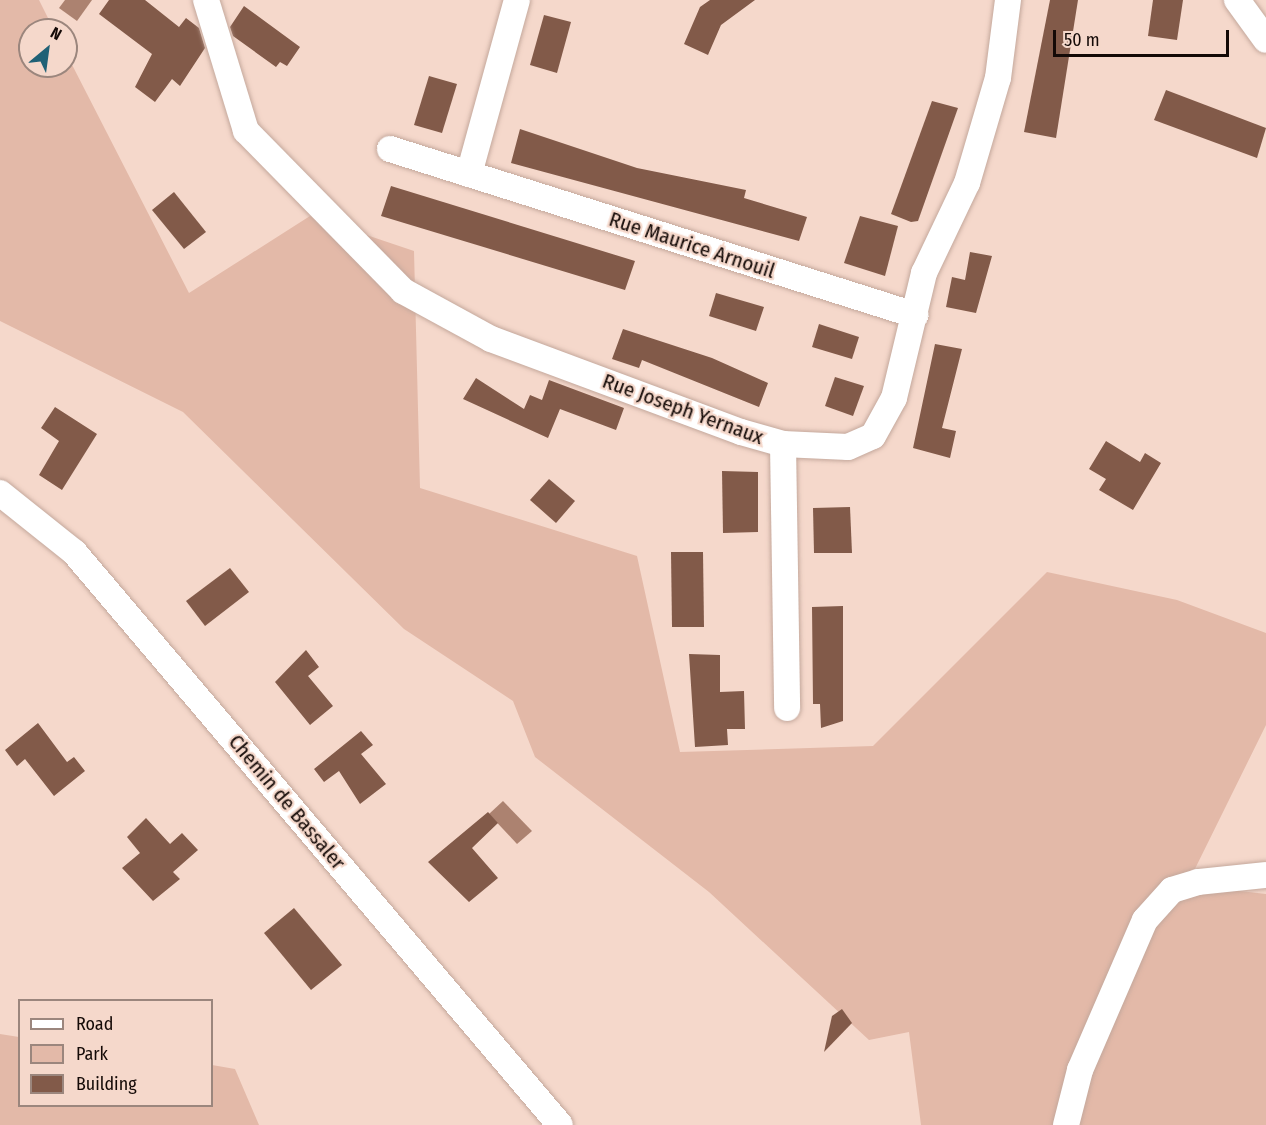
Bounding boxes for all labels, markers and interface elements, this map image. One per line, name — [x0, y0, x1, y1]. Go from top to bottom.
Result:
north arrow — [18, 18, 78, 78]
scale bar — [1056, 18, 1232, 56]
text: N — [47, 23, 65, 44]
text: 50 m — [1064, 29, 1100, 51]
street label: Rue Maurice Arnouil — [606, 206, 778, 284]
street label: Rue Joseph Yernaux — [599, 368, 767, 450]
street label: Chemin de Bassaler — [223, 729, 351, 875]
legend — [18, 999, 213, 1107]
text: Road — [76, 1013, 113, 1035]
text: Park — [76, 1043, 108, 1065]
text: Building — [76, 1073, 137, 1095]

